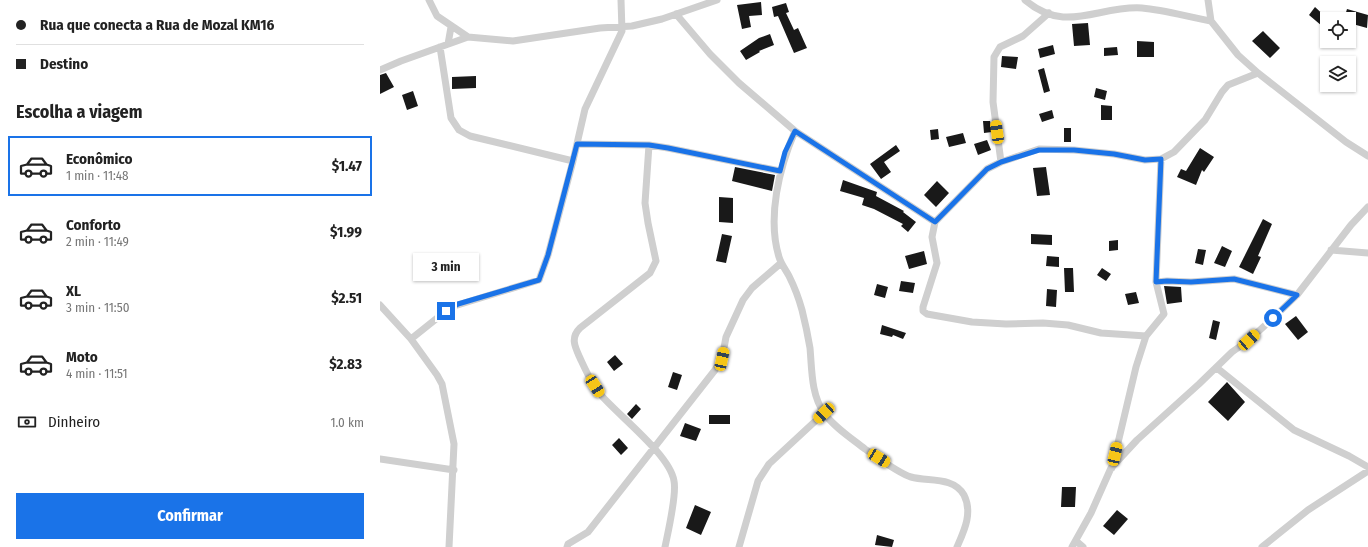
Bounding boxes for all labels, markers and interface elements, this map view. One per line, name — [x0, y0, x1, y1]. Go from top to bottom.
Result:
map controls — [1320, 12, 1356, 92]
button: locate — [1320, 12, 1356, 48]
text: Rua que conecta a Rua de Mozal KM16 — [40, 16, 274, 34]
text: Destino — [40, 55, 88, 73]
button: layers — [1320, 56, 1356, 92]
text: Escolha a viagem — [16, 101, 142, 123]
car — [989, 119, 1005, 145]
icon: car — [18, 148, 54, 184]
text: Econômico — [66, 150, 133, 168]
text: $1.47 — [332, 157, 362, 175]
text: 1 min · 11:48 — [66, 168, 129, 183]
icon: car — [18, 214, 54, 250]
text: Conforto — [66, 216, 121, 234]
text: $1.99 — [330, 223, 362, 241]
text: 2 min · 11:49 — [66, 234, 129, 249]
callout: 3 min — [413, 253, 479, 281]
text: 3 min — [432, 259, 460, 274]
icon: car — [18, 280, 54, 316]
text: XL — [66, 282, 81, 300]
text: $2.51 — [331, 289, 362, 307]
text: 3 min · 11:50 — [66, 300, 129, 315]
route end — [437, 302, 455, 320]
route start — [1264, 309, 1282, 327]
car — [1236, 328, 1262, 352]
icon: car — [18, 346, 54, 382]
car — [714, 346, 730, 372]
text: Moto — [66, 348, 98, 366]
text: $2.83 — [329, 355, 362, 373]
text: 4 min · 11:51 — [66, 366, 128, 381]
car — [583, 373, 607, 399]
car — [811, 400, 837, 426]
icon: cash — [16, 411, 38, 433]
text: Dinheiro — [48, 413, 100, 431]
text: 1.0 km — [330, 415, 364, 430]
car — [1106, 441, 1124, 467]
car — [866, 447, 892, 469]
button: Confirmar — [16, 493, 364, 539]

